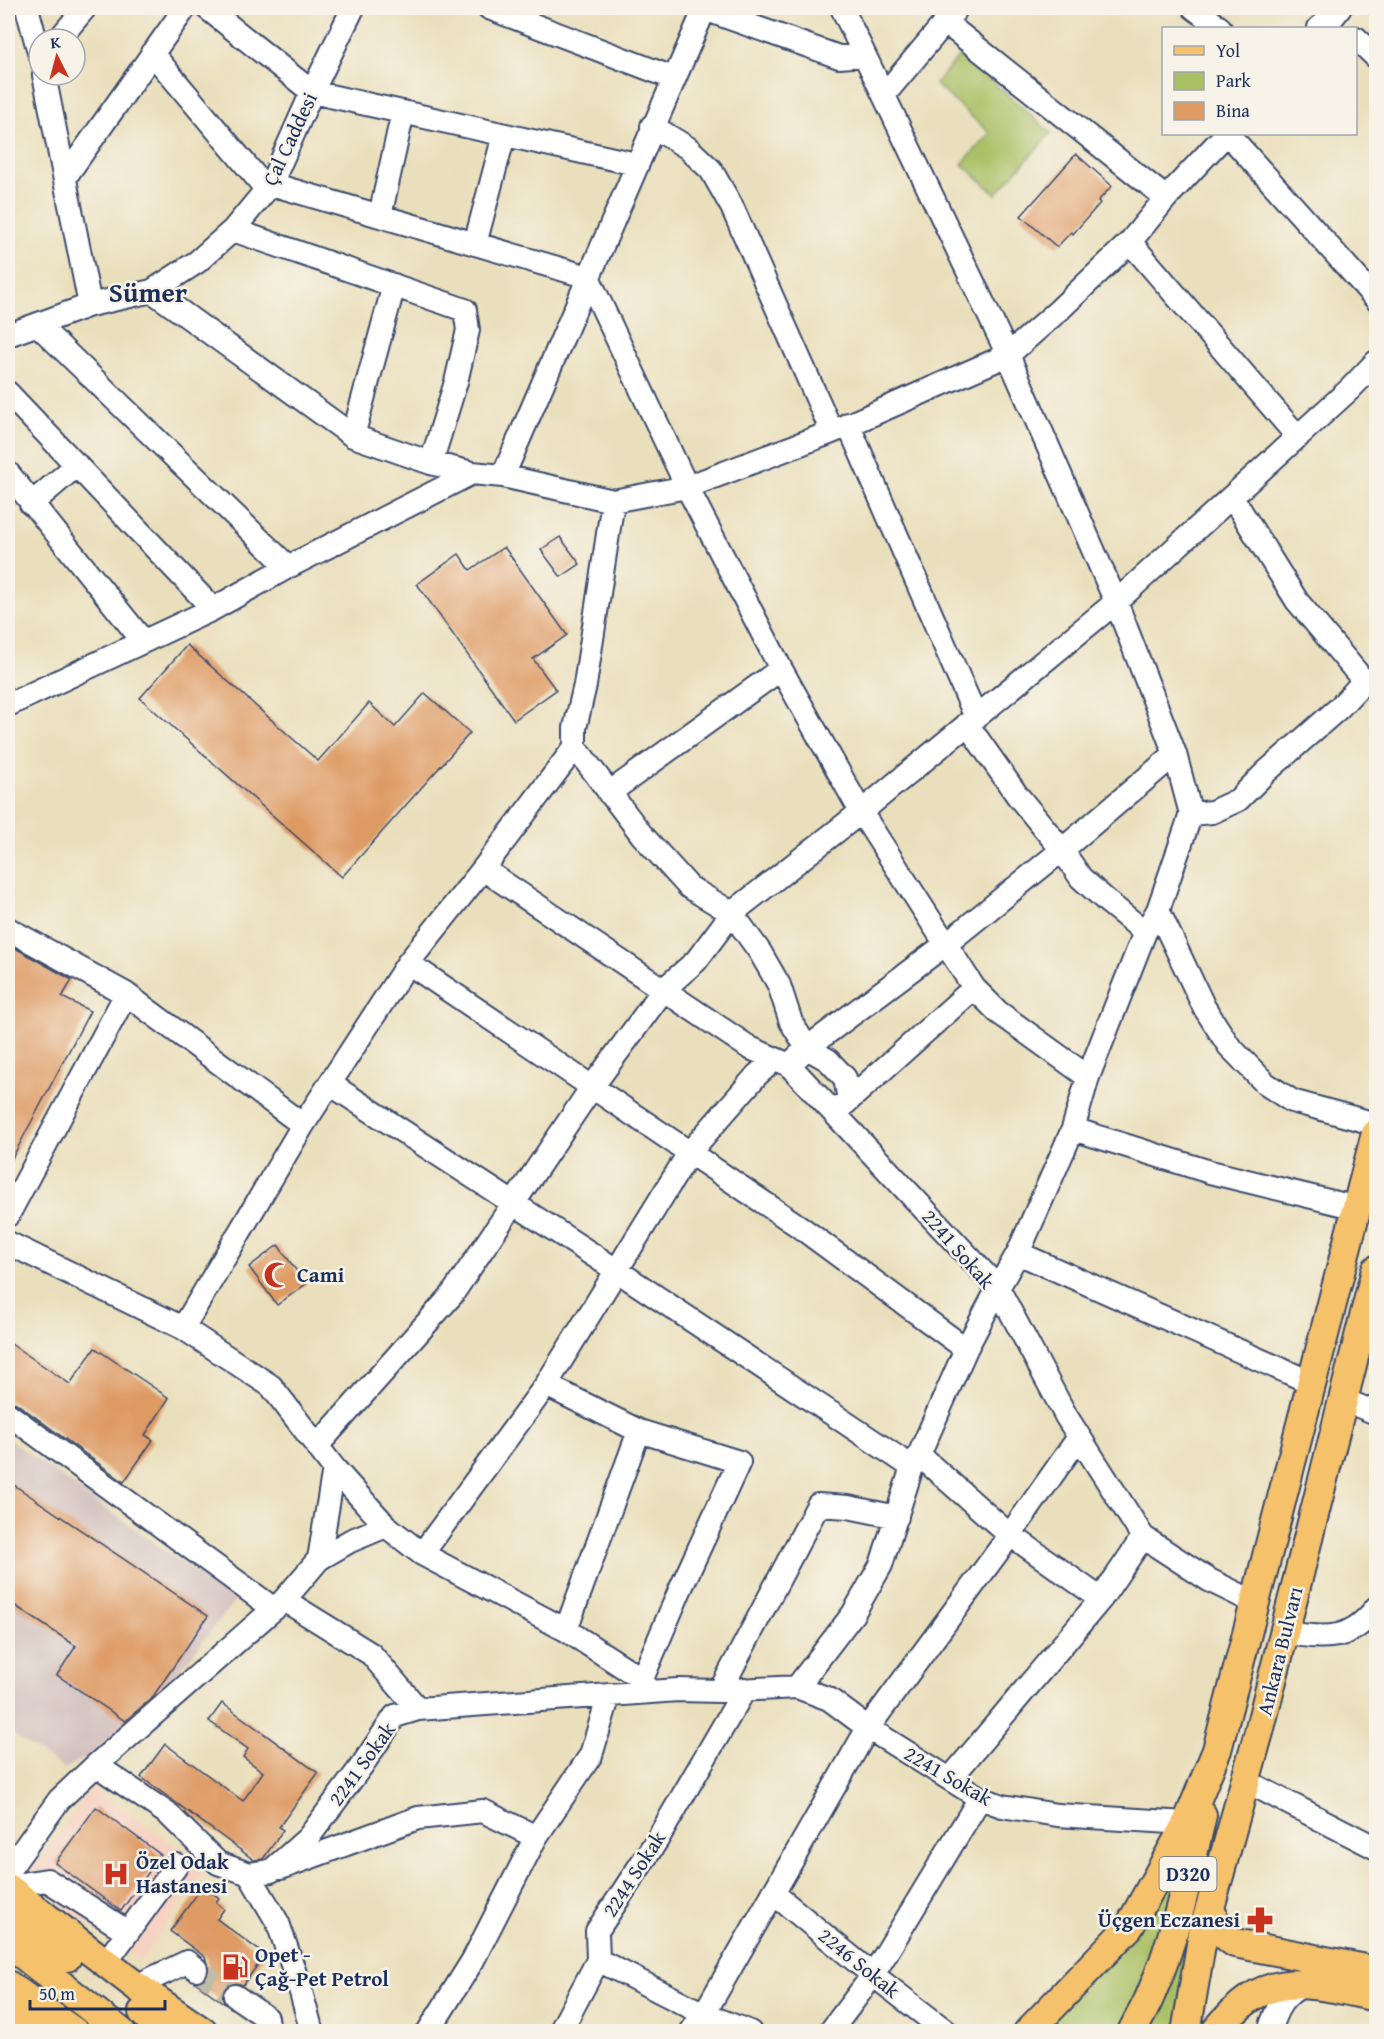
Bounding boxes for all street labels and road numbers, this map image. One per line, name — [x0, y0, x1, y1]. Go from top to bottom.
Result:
street label: Çal Caddesi — [254, 87, 325, 191]
street label: 2241 Sokak — [915, 1202, 1002, 1296]
street label: Ankara Bulvarı — [1249, 1583, 1311, 1719]
street label: 2241 Sokak — [320, 1715, 403, 1812]
street label: 2241 Sokak — [898, 1738, 998, 1813]
street label: 2244 Sokak — [594, 1824, 673, 1923]
road number: D320 — [1160, 1857, 1216, 1891]
street label: 2246 Sokak — [812, 1920, 907, 2005]

